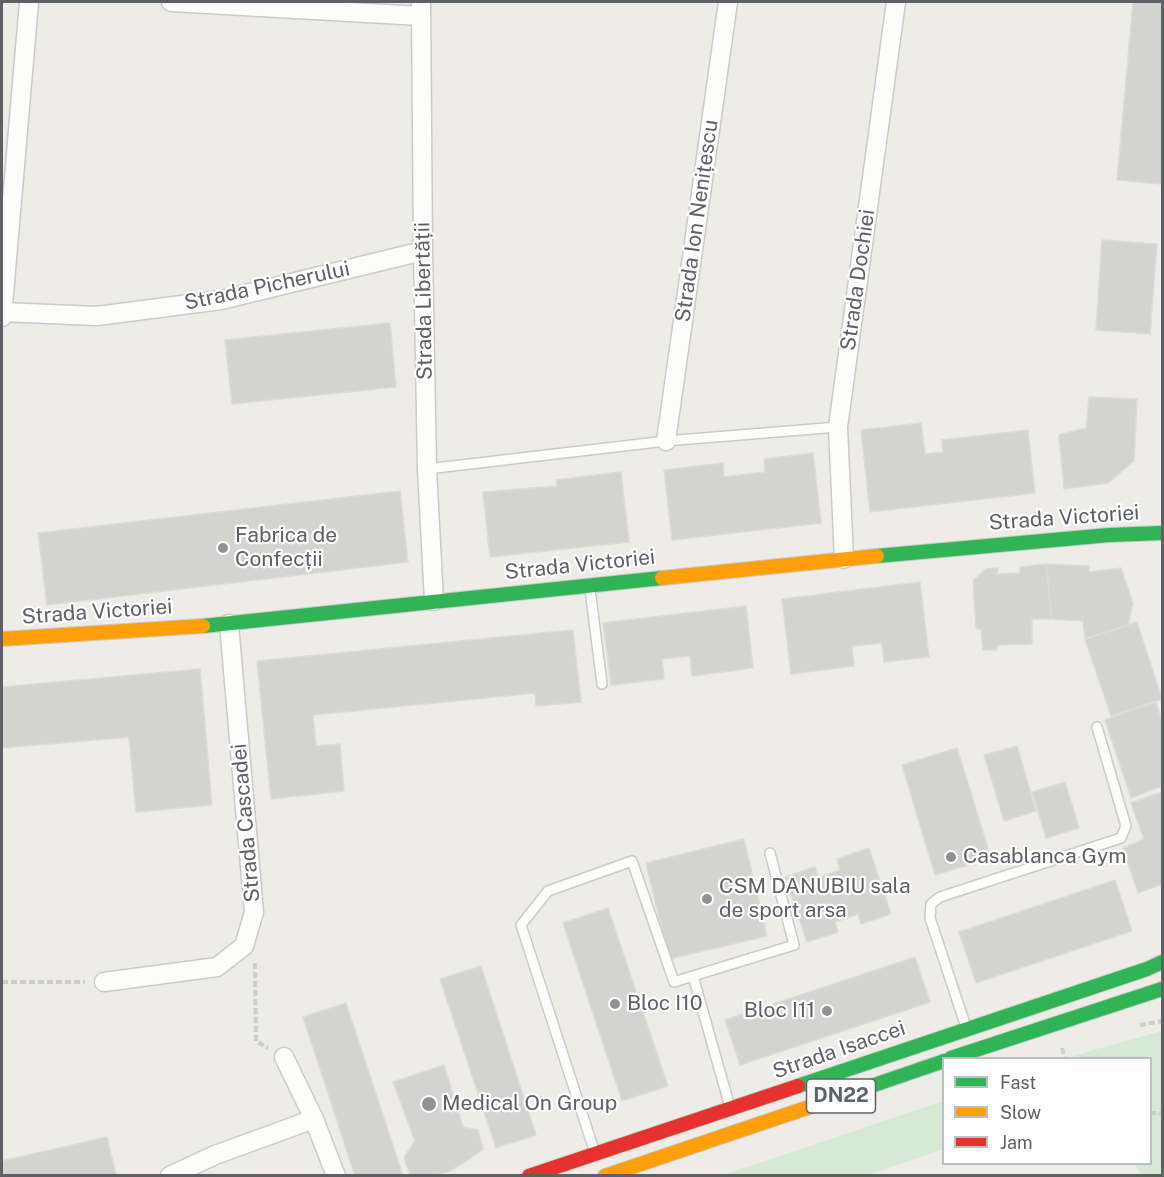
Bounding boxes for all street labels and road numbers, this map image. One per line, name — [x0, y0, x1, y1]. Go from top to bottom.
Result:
street label: Strada Ion Nenițescu — [670, 118, 724, 324]
street label: Strada Dochiei — [836, 208, 880, 352]
street label: Strada Libertății — [410, 222, 438, 380]
street label: Strada Picherului — [182, 256, 352, 316]
street label: Strada Victoriei — [988, 500, 1140, 536]
street label: Strada Victoriei — [504, 545, 656, 585]
street label: Strada Victoriei — [21, 594, 173, 630]
street label: Strada Cascadei — [226, 742, 266, 904]
street label: Strada Isaccei — [769, 1016, 909, 1084]
road number: DN22 — [806, 1079, 876, 1113]

